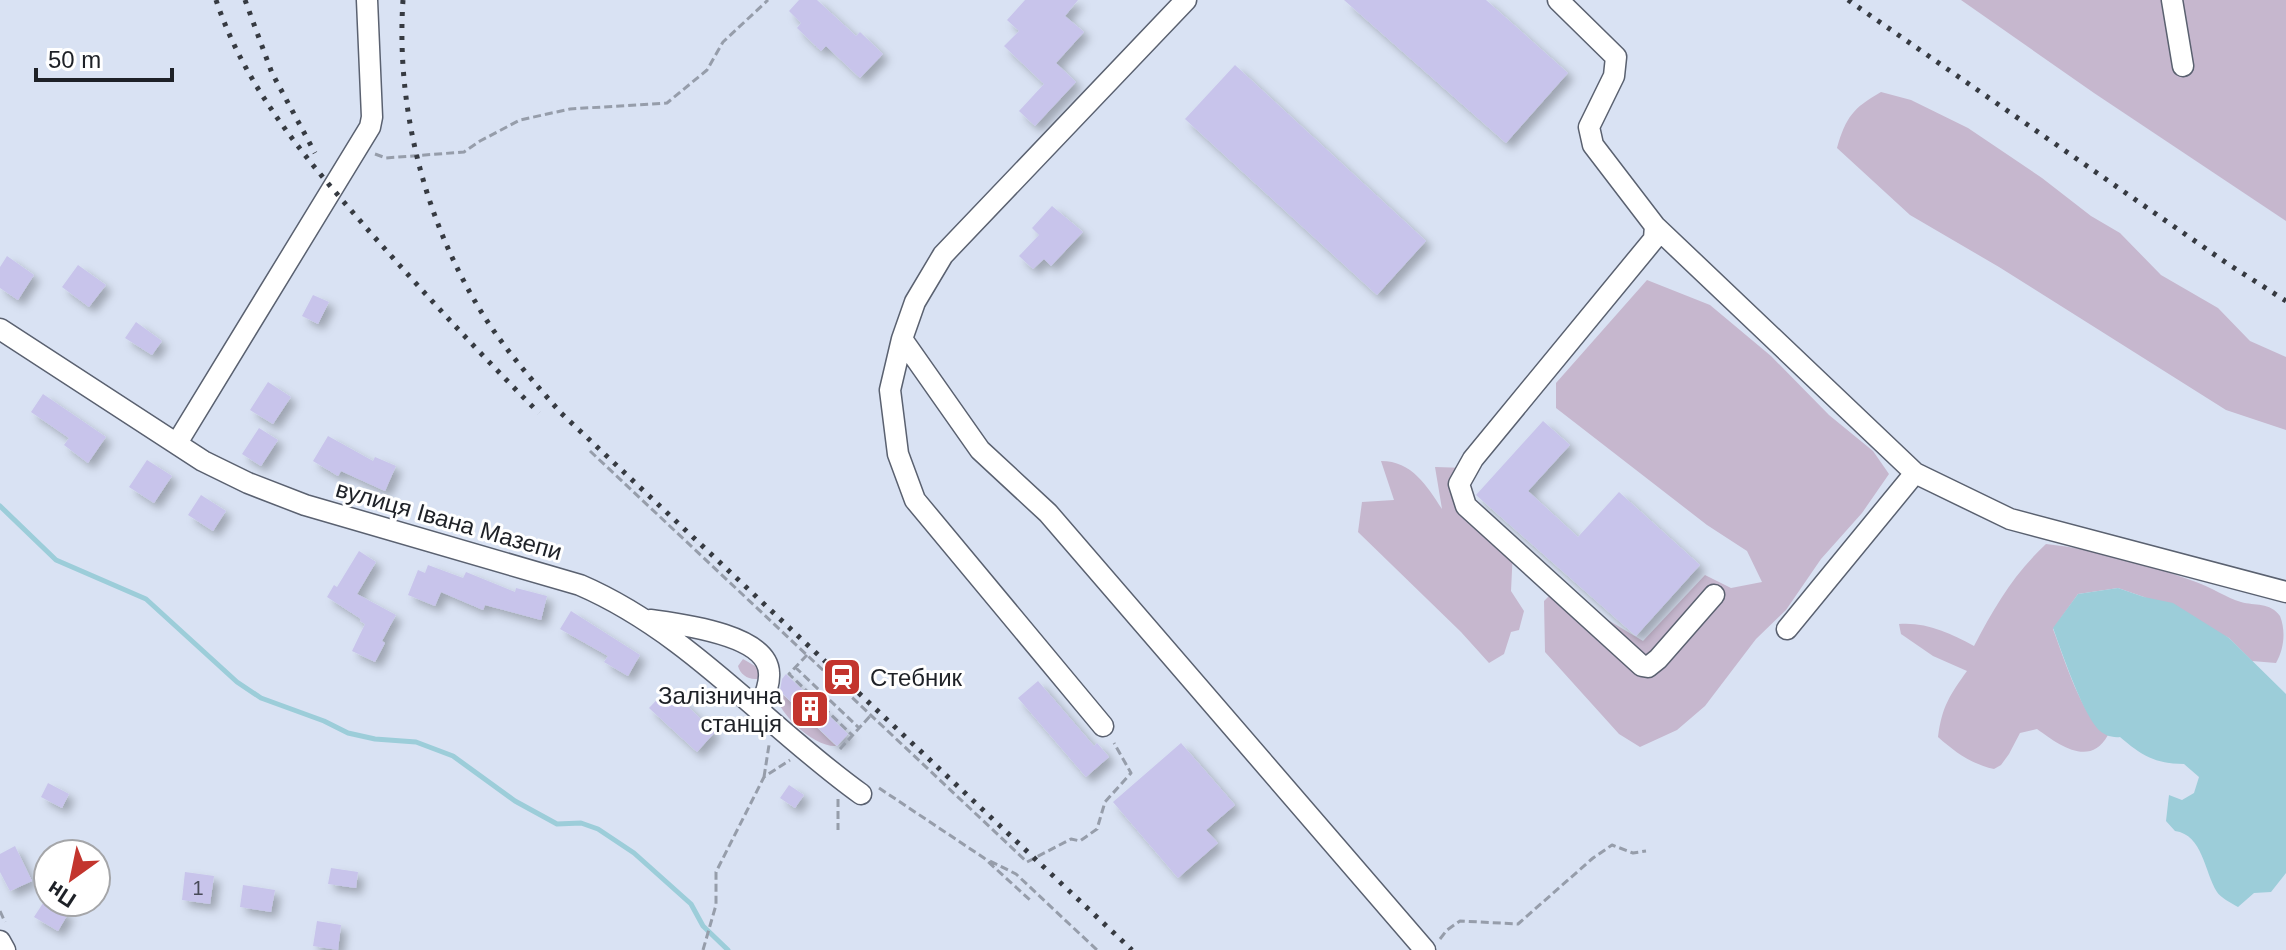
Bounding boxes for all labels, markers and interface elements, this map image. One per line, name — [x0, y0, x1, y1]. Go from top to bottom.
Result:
scale bar — [36, 32, 172, 82]
text: 50 m — [48, 46, 101, 73]
street label: вулиця Івана Мазепи — [333, 475, 565, 565]
station icon: Стебник — [821, 656, 863, 698]
place label: Стебник — [870, 664, 963, 691]
place label: Залізнична станція — [658, 682, 783, 737]
building icon: Залізнична станція — [789, 688, 831, 730]
north arrow — [32, 838, 112, 918]
text: Пн — [42, 876, 80, 913]
house number: 1 — [192, 877, 204, 899]

